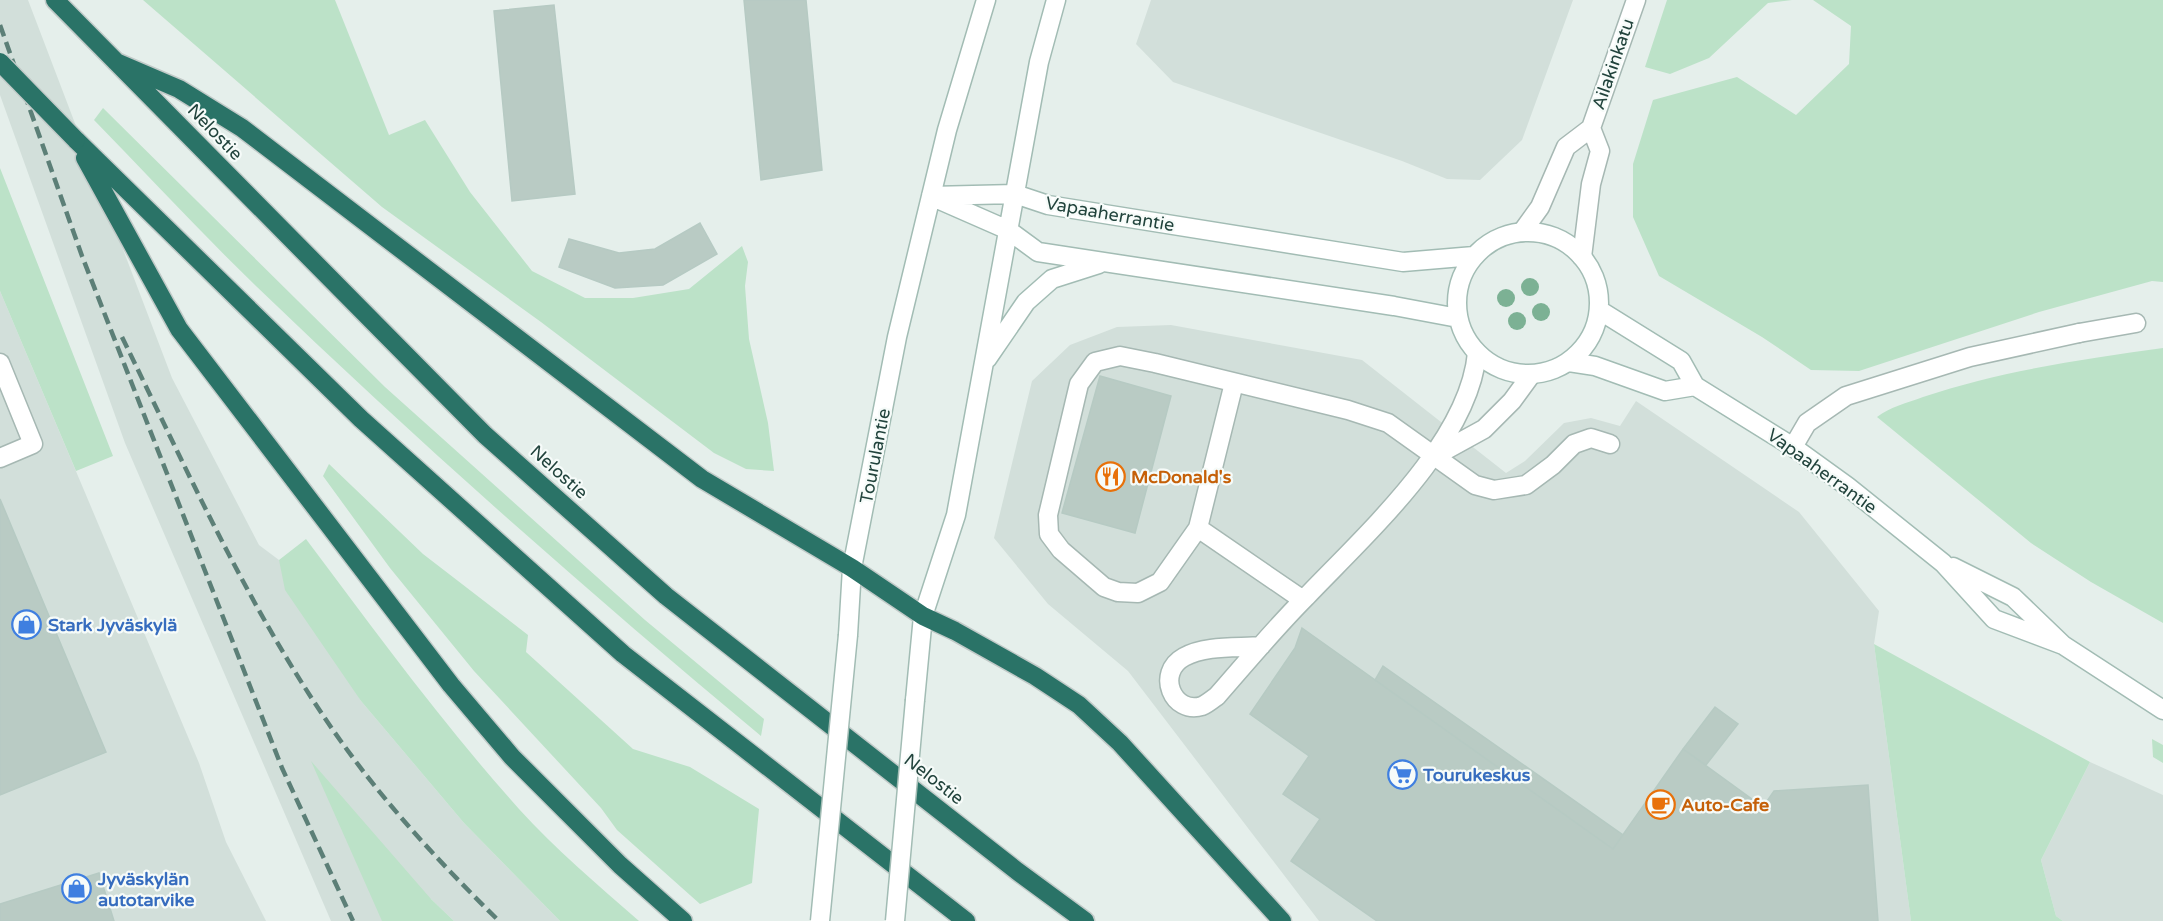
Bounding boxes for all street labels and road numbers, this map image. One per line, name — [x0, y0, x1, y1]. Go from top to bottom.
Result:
street label: Ailakinkatu — [1587, 15, 1639, 113]
street label: Nelostie — [183, 99, 247, 165]
street label: Vapaaherrantie — [1044, 192, 1176, 236]
street label: Tourulantie — [855, 407, 895, 505]
street label: Vapaaherrantie — [1763, 424, 1881, 518]
street label: Nelostie — [526, 440, 592, 504]
street label: Nelostie — [900, 749, 968, 809]

